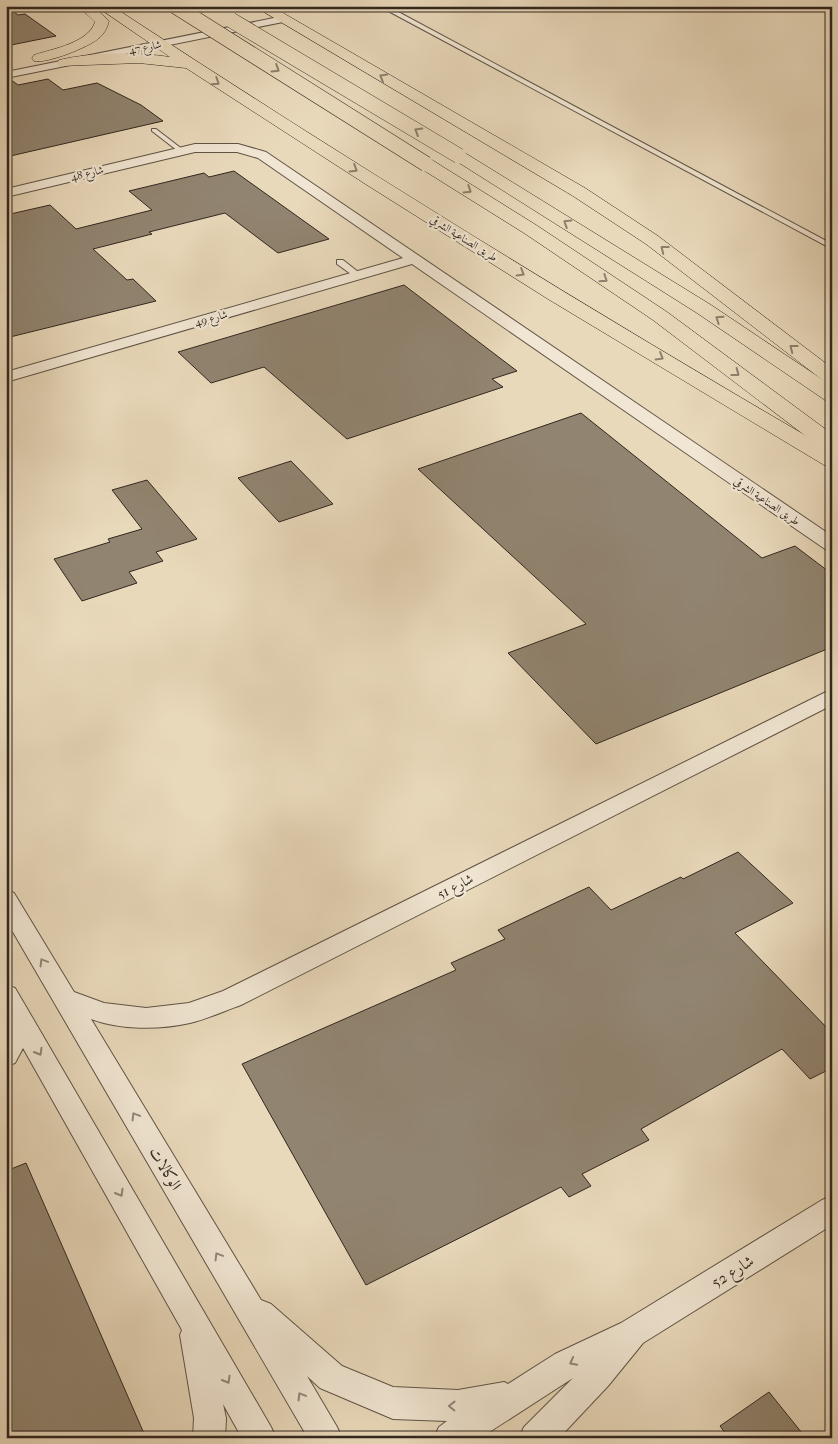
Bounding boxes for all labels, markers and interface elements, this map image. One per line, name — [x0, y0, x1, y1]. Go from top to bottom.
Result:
street label: شارع 47 — [128, 38, 163, 60]
one-way arrow — [270, 63, 279, 73]
one-way arrow — [379, 73, 388, 83]
one-way arrow — [211, 75, 220, 85]
one-way arrow — [414, 127, 423, 137]
one-way arrow — [348, 162, 357, 172]
street label: شارع 48 — [69, 163, 106, 187]
one-way arrow — [462, 184, 471, 194]
street label: طريق الصناعية الشرقي — [427, 213, 500, 266]
one-way arrow — [563, 220, 572, 229]
one-way arrow — [660, 246, 670, 255]
one-way arrow — [516, 267, 525, 277]
one-way arrow — [598, 273, 608, 282]
street label: شارع 49 — [193, 308, 230, 332]
one-way arrow — [715, 316, 725, 325]
one-way arrow — [790, 346, 799, 354]
one-way arrow — [655, 351, 664, 361]
one-way arrow — [730, 367, 740, 376]
street label: طريق الصناعية الشرقي — [730, 475, 802, 530]
street label: شارع 51 — [434, 870, 478, 905]
one-way arrow — [40, 958, 50, 967]
one-way arrow — [33, 1047, 43, 1056]
one-way arrow — [132, 1113, 142, 1122]
street label: الوكالات — [144, 1143, 186, 1194]
one-way arrow — [114, 1188, 124, 1197]
street label: شارع 52 — [708, 1251, 759, 1295]
one-way arrow — [215, 1253, 225, 1262]
one-way arrow — [569, 1356, 578, 1366]
one-way arrow — [221, 1374, 231, 1383]
one-way arrow — [298, 1392, 308, 1401]
one-way arrow — [447, 1400, 455, 1411]

